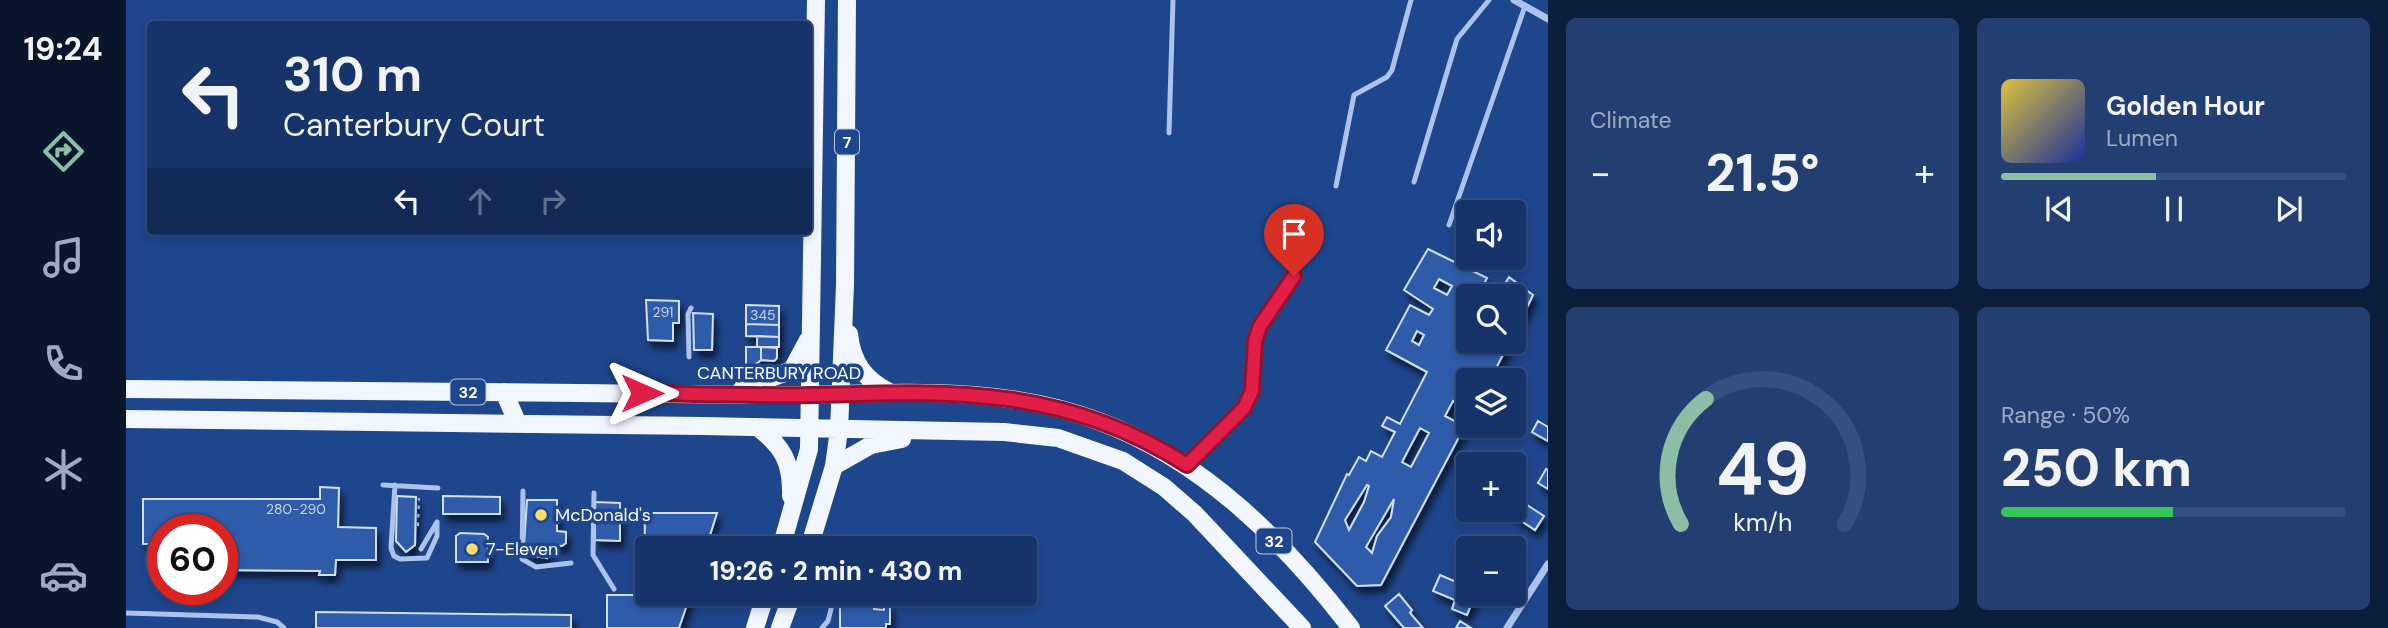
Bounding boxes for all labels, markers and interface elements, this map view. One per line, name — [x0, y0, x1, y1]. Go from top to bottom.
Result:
text: 19:24 — [23, 28, 103, 70]
text: 310 m — [283, 42, 422, 106]
icon: left — [168, 49, 259, 140]
text: Golden Hour — [2106, 89, 2265, 123]
text: Canterbury Court — [283, 104, 545, 146]
text: Climate — [1590, 105, 1672, 135]
text: Lumen — [2106, 123, 2178, 153]
icon: directions — [39, 127, 88, 176]
road number: 7 — [835, 130, 859, 154]
text: 21.5° — [1705, 139, 1820, 207]
text: − — [1590, 148, 1611, 198]
text: + — [1914, 148, 1935, 198]
icon: left — [388, 182, 426, 220]
icon: ahead — [461, 182, 499, 220]
icon: right — [534, 182, 572, 220]
icon: previous — [2040, 190, 2078, 228]
icon: pause — [2155, 190, 2193, 228]
icon: next — [2270, 190, 2308, 228]
map controls — [1456, 200, 1526, 606]
button: sound — [1456, 200, 1526, 270]
pin — [1264, 204, 1324, 276]
icon: arrive — [1275, 215, 1313, 253]
icon: music — [39, 233, 88, 282]
button: search — [1456, 284, 1526, 354]
house number: 291 — [653, 303, 673, 321]
house number: 345 — [750, 306, 776, 324]
icon: phone — [39, 339, 88, 388]
position arrow — [605, 356, 679, 430]
street label: CANTERBURY ROAD — [697, 361, 861, 385]
button: layers — [1456, 368, 1526, 438]
road number: 32 — [450, 380, 486, 404]
text: Range · 50% — [2001, 400, 2130, 430]
text: 49 — [1716, 423, 1809, 518]
text: 250 km — [2001, 434, 2192, 502]
icon: climate — [39, 445, 88, 494]
button: + — [1456, 452, 1526, 522]
house number: 280-290 — [266, 500, 326, 518]
place label: McDonald's — [555, 503, 651, 527]
text: km/h — [1733, 506, 1792, 539]
marker: McDonald's — [533, 507, 549, 523]
speed limit sign: 60 — [147, 514, 238, 605]
road number: 32 — [1256, 528, 1292, 554]
button: − — [1456, 536, 1526, 606]
place label: 7-Eleven — [486, 537, 558, 561]
marker: 7-Eleven — [464, 541, 480, 557]
icon: car — [39, 551, 88, 600]
text: 19:26 · 2 min · 430 m — [710, 554, 962, 588]

